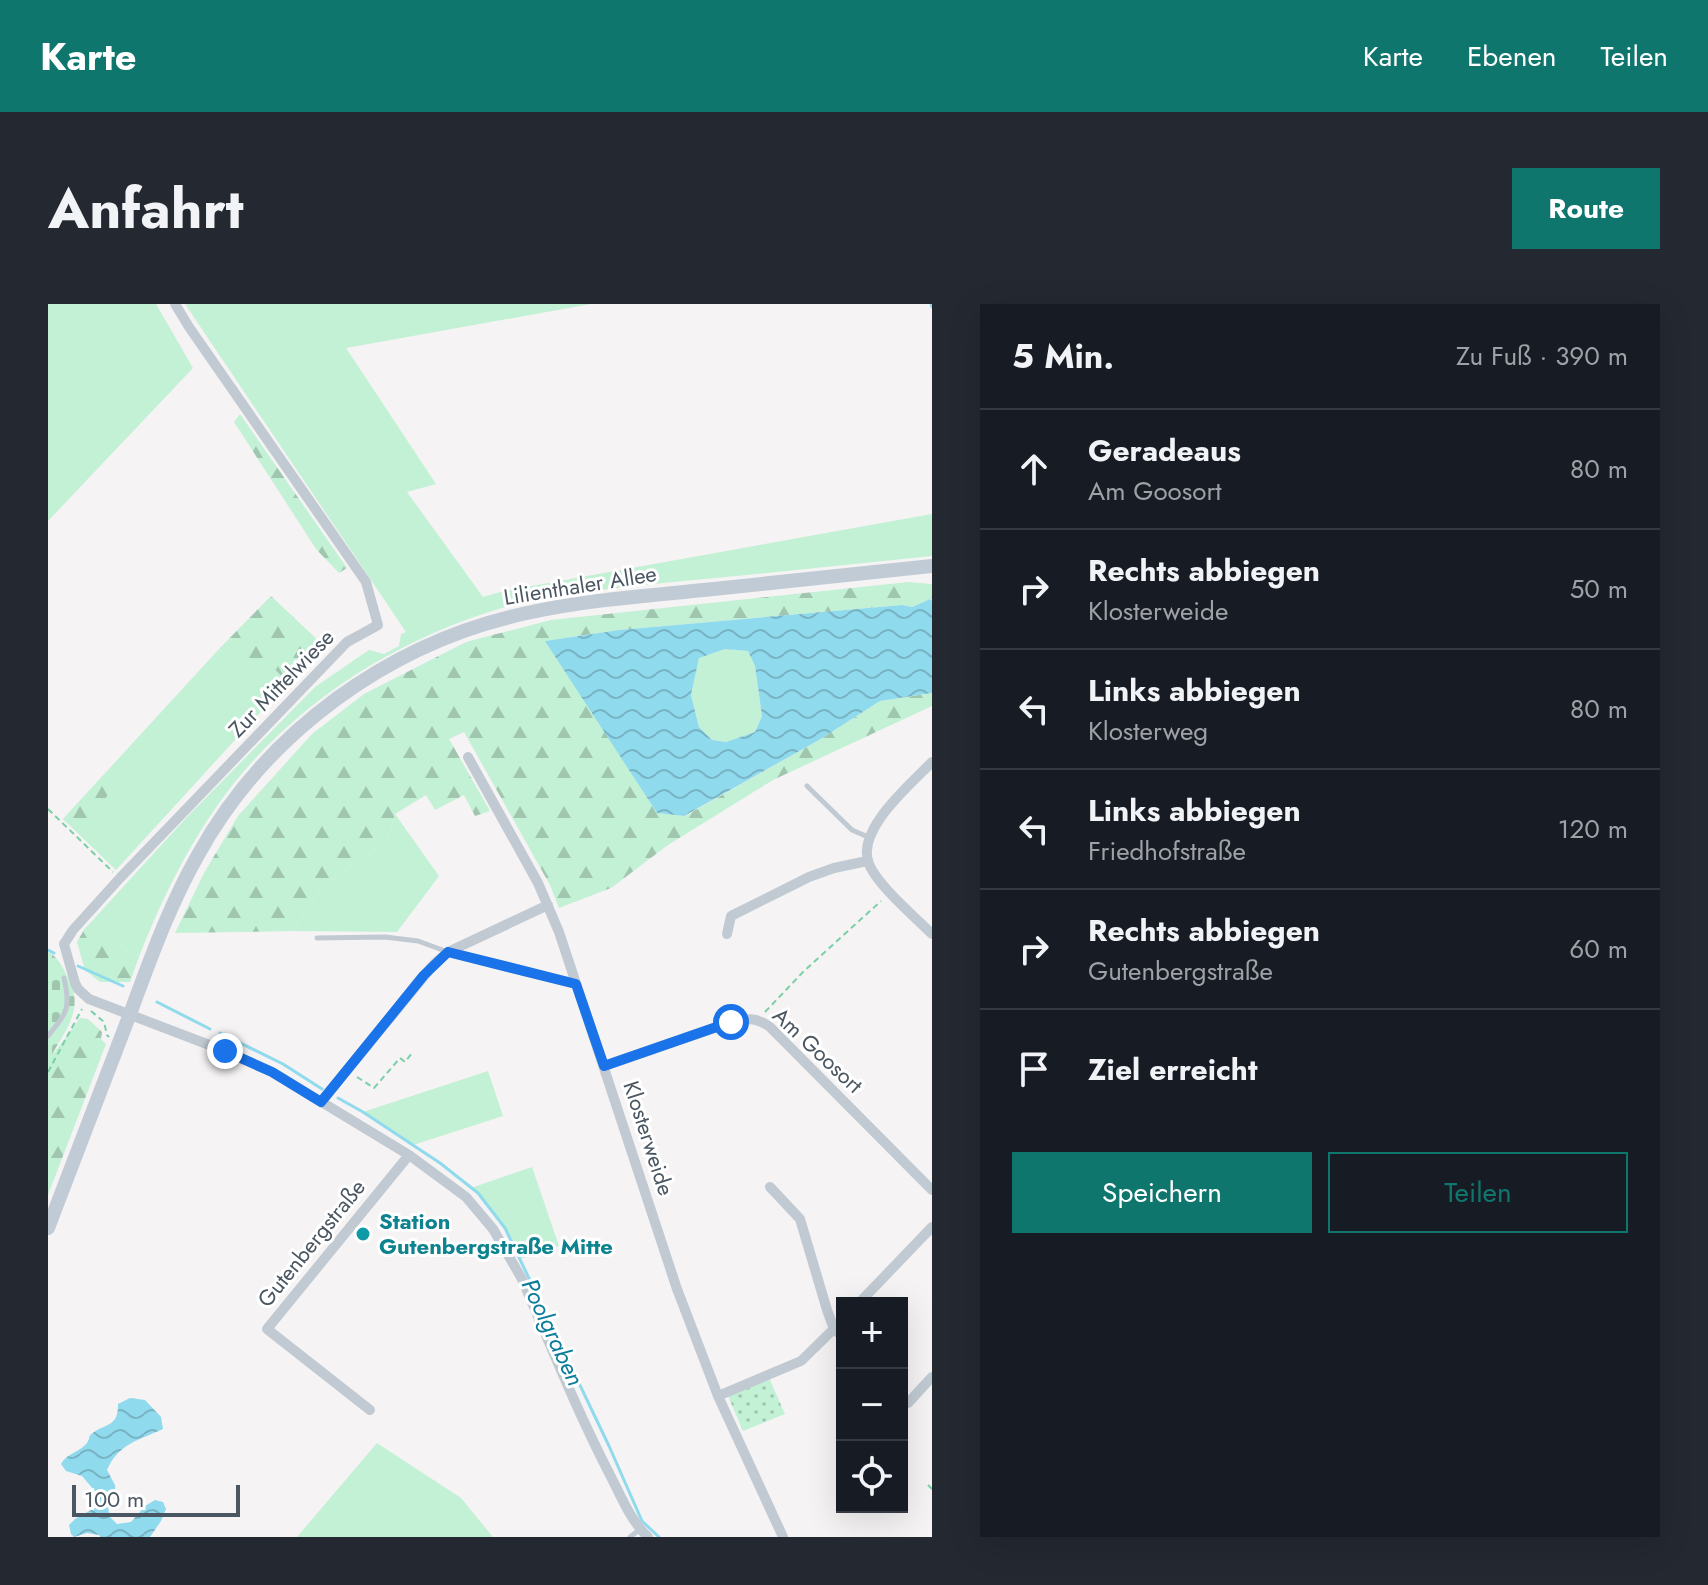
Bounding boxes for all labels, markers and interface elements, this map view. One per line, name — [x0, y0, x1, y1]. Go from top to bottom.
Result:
text: Karte — [40, 29, 137, 84]
text: Karte — [1363, 36, 1423, 77]
text: Ebenen — [1467, 36, 1557, 77]
text: Teilen — [1601, 36, 1668, 77]
text: Anfahrt — [48, 168, 244, 249]
button: Route — [1512, 168, 1660, 249]
text: 5 Min. — [1012, 332, 1114, 381]
text: Zu Fuß · 390 m — [1456, 337, 1628, 375]
text: Geradeaus — [1088, 429, 1241, 472]
icon: ahead — [1012, 447, 1056, 491]
text: 80 m — [1570, 450, 1628, 488]
text: Am Goosort — [1088, 472, 1222, 510]
text: Rechts abbiegen — [1088, 549, 1320, 592]
street label: Lilienthaler Allee — [501, 557, 659, 613]
icon: right — [1012, 567, 1056, 611]
text: 50 m — [1570, 570, 1628, 608]
text: Klosterweide — [1088, 592, 1228, 630]
street label: Zur Mittelwiese — [221, 622, 341, 744]
text: Links abbiegen — [1088, 669, 1301, 712]
icon: left — [1012, 687, 1056, 731]
text: 80 m — [1570, 690, 1628, 728]
text: Klosterweg — [1088, 712, 1208, 750]
text: Links abbiegen — [1088, 789, 1301, 832]
icon: left — [1012, 807, 1056, 851]
text: 120 m — [1558, 810, 1628, 848]
text: Friedhofstraße — [1088, 832, 1246, 870]
text: Rechts abbiegen — [1088, 909, 1320, 952]
icon: right — [1012, 927, 1056, 971]
text: 60 m — [1569, 930, 1628, 968]
text: Gutenbergstraße — [1088, 952, 1273, 990]
street label: Am Goosort — [766, 1000, 871, 1101]
route start — [713, 1004, 749, 1040]
route end — [207, 1033, 243, 1069]
icon: arrive — [1012, 1047, 1056, 1091]
text: Ziel erreicht — [1088, 1048, 1257, 1091]
street label: Klosterweide — [615, 1077, 683, 1199]
button: Speichern — [1012, 1152, 1312, 1233]
button: Teilen — [1328, 1152, 1628, 1233]
street label: Gutenbergstraße — [249, 1172, 373, 1314]
place label: Station Gutenbergstraße Mitte — [379, 1205, 613, 1262]
marker: Station Gutenbergstraße Mitte — [354, 1225, 372, 1243]
water label: Poolgraben — [513, 1273, 593, 1391]
map controls — [836, 1297, 908, 1513]
button: + — [836, 1297, 908, 1369]
button: − — [836, 1369, 908, 1441]
button: locate — [836, 1441, 908, 1513]
scale bar — [72, 1481, 240, 1517]
text: 100 m — [84, 1483, 144, 1515]

